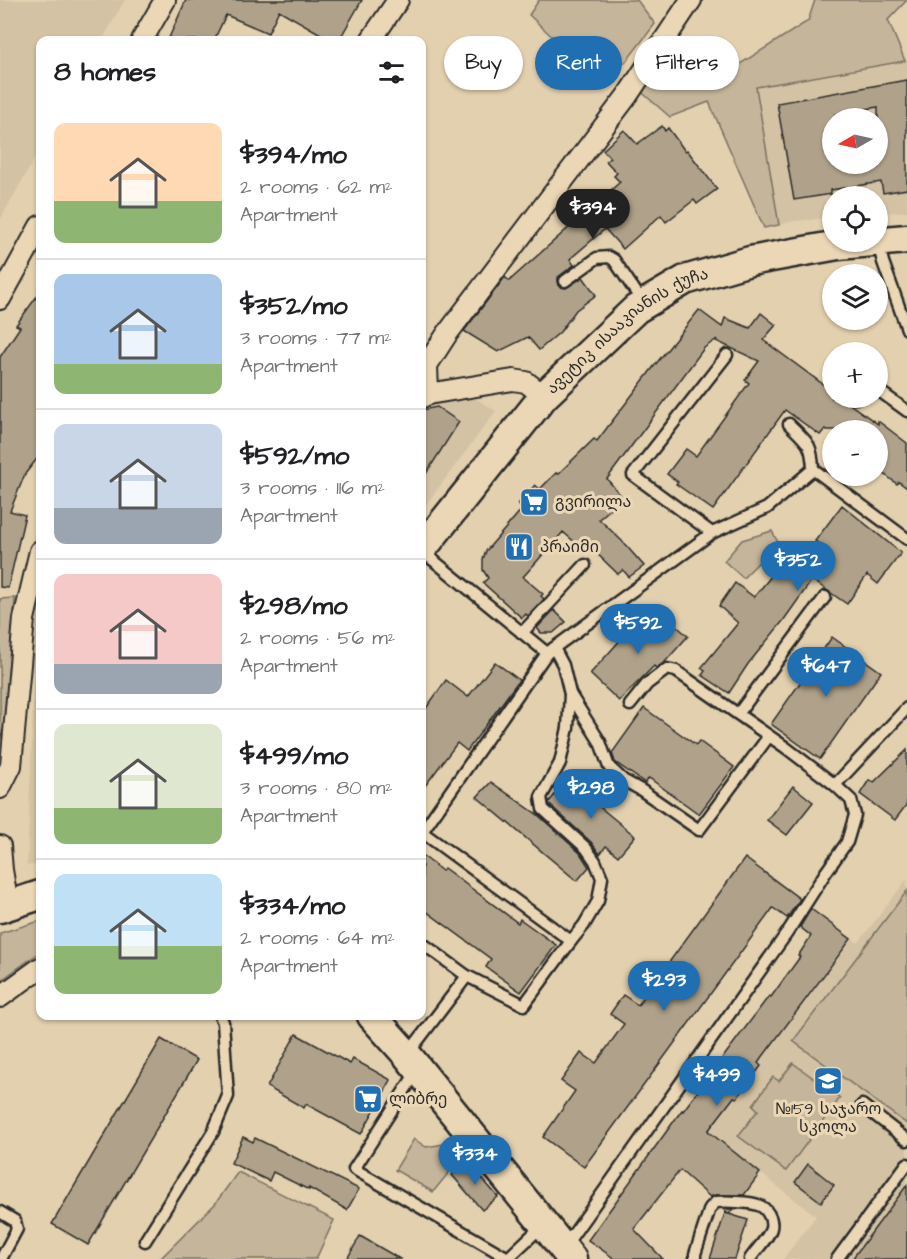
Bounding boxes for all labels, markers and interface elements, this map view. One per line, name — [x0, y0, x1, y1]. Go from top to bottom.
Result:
chip: Buy — [444, 36, 523, 90]
chip: Rent — [535, 36, 622, 90]
chip: Filters — [634, 36, 739, 90]
text: 8 homes — [54, 54, 156, 90]
icon: filters — [375, 56, 408, 89]
north arrow — [822, 108, 888, 174]
map controls — [822, 108, 888, 486]
text: $394/mo — [240, 137, 347, 173]
icon: home — [102, 147, 174, 219]
text: 2 rooms · 62 m² — [240, 173, 392, 201]
button: locate — [822, 186, 888, 252]
pin: $394 — [557, 189, 629, 240]
text: $394 — [570, 194, 616, 222]
text: Apartment — [240, 201, 338, 229]
street label: ავეტიკ ისააკიანის ქუჩა — [542, 263, 711, 399]
button: layers — [822, 264, 888, 330]
text: $352/mo — [240, 288, 348, 324]
icon: home — [102, 298, 174, 370]
text: 3 rooms · 77 m² — [240, 324, 392, 352]
button: + — [822, 342, 888, 408]
text: Apartment — [240, 352, 338, 380]
button: − — [822, 420, 888, 486]
text: $592/mo — [240, 438, 349, 474]
icon: home — [102, 448, 174, 520]
text: 3 rooms · 116 m² — [240, 474, 385, 502]
supermarket icon: გვირილა — [518, 486, 550, 518]
place label: გვირილა — [555, 491, 631, 513]
text: Apartment — [240, 502, 338, 530]
restaurant icon: პრაიმი — [503, 531, 535, 563]
place label: პრაიმი — [540, 536, 599, 558]
pin: $352 — [762, 541, 834, 592]
text: $352 — [775, 546, 821, 574]
text: $298/mo — [240, 588, 348, 624]
icon: home — [102, 598, 174, 670]
pin: $592 — [602, 604, 674, 655]
text: $592 — [614, 609, 662, 637]
text: 2 rooms · 56 m² — [240, 624, 395, 652]
pin: $647 — [790, 647, 862, 698]
text: Apartment — [240, 652, 338, 680]
text: $647 — [801, 652, 851, 680]
text: $499/mo — [240, 738, 348, 774]
icon: home — [102, 748, 174, 820]
pin: $298 — [555, 769, 627, 820]
text: 3 rooms · 80 m² — [240, 774, 393, 802]
text: $298 — [568, 774, 614, 802]
text: Apartment — [240, 802, 338, 830]
text: $334/mo — [240, 888, 345, 924]
icon: home — [102, 898, 174, 970]
text: 2 rooms · 64 m² — [240, 924, 395, 952]
text: Apartment — [240, 952, 338, 980]
pin: $293 — [628, 961, 700, 1012]
text: $293 — [642, 966, 686, 994]
pin: $499 — [681, 1056, 753, 1107]
text: $499 — [693, 1061, 741, 1089]
school or university icon: №159 საჯარო სკოლა — [812, 1065, 844, 1097]
supermarket icon: ლიბრე — [352, 1083, 384, 1115]
place label: ლიბრე — [389, 1088, 447, 1110]
place label: №159 საჯარო სკოლა — [775, 1098, 881, 1138]
pin: $334 — [439, 1135, 511, 1186]
text: $334 — [452, 1140, 498, 1168]

